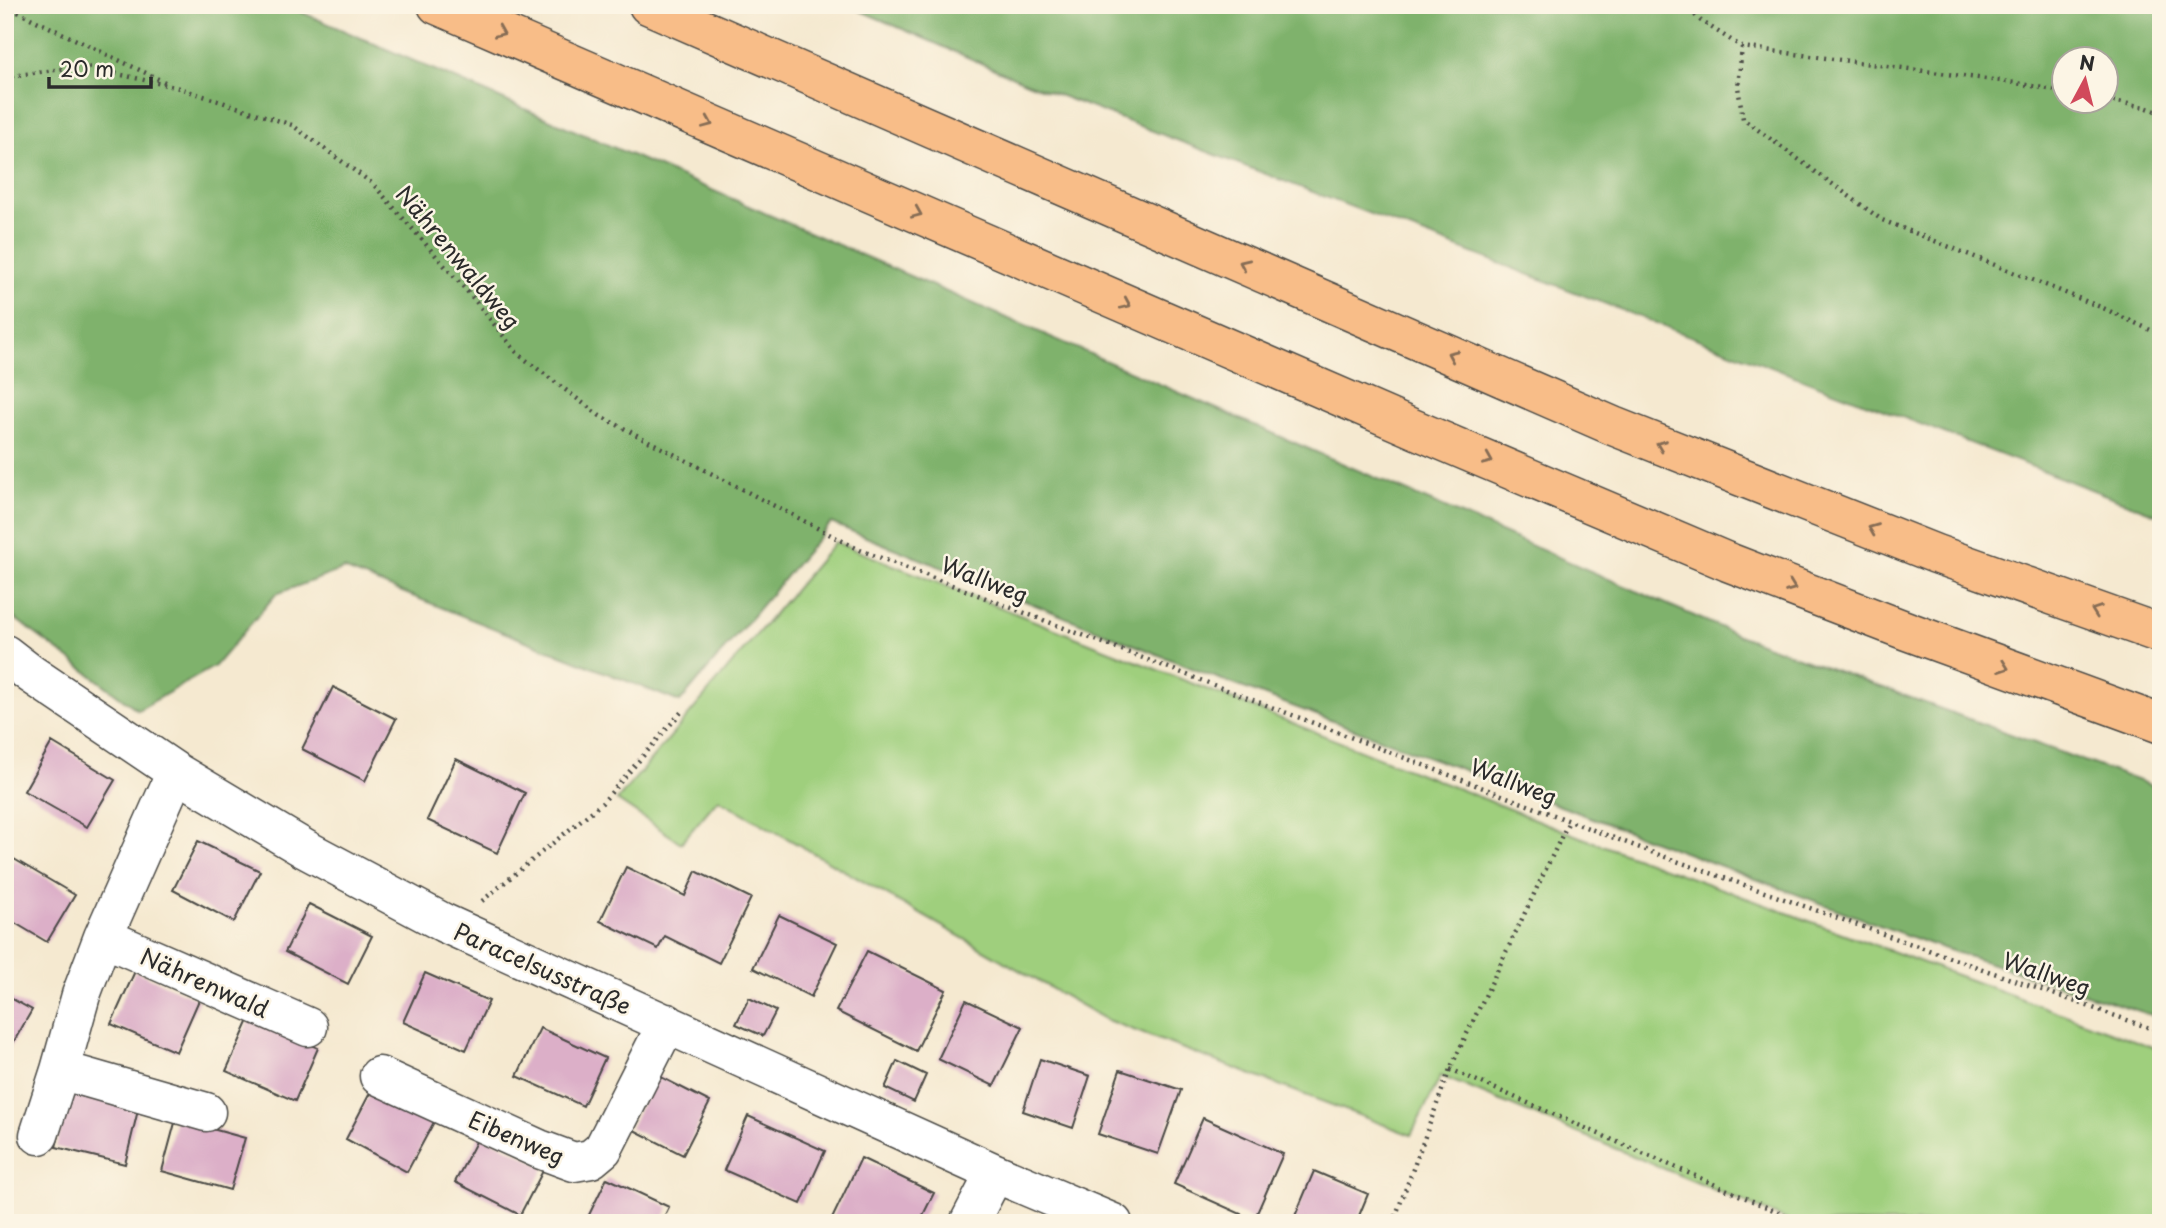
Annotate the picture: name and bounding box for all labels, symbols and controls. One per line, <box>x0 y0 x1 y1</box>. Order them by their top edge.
one-way arrow <box>493 24 505 38</box>
scale bar <box>49 46 150 90</box>
north arrow <box>2050 46 2120 116</box>
text: N <box>2078 47 2096 77</box>
text: 20 m <box>60 52 114 84</box>
one-way arrow <box>701 115 714 129</box>
street label: Nährenwaldweg <box>388 177 530 337</box>
one-way arrow <box>910 205 922 219</box>
one-way arrow <box>1238 258 1251 272</box>
one-way arrow <box>1119 295 1131 309</box>
one-way arrow <box>1447 350 1459 364</box>
one-way arrow <box>1656 440 1668 454</box>
one-way arrow <box>1482 452 1494 466</box>
one-way arrow <box>1867 523 1879 537</box>
street label: Wallweg <box>936 546 1034 612</box>
one-way arrow <box>1785 578 1797 592</box>
one-way arrow <box>2091 606 2103 620</box>
one-way arrow <box>1998 659 2010 673</box>
street label: Wallweg <box>1465 748 1563 814</box>
street label: Paracelsusstraße <box>449 913 637 1023</box>
street label: Nährenwald <box>135 938 275 1026</box>
street label: Wallweg <box>1998 942 2096 1004</box>
street label: Eibenweg <box>463 1101 571 1173</box>

